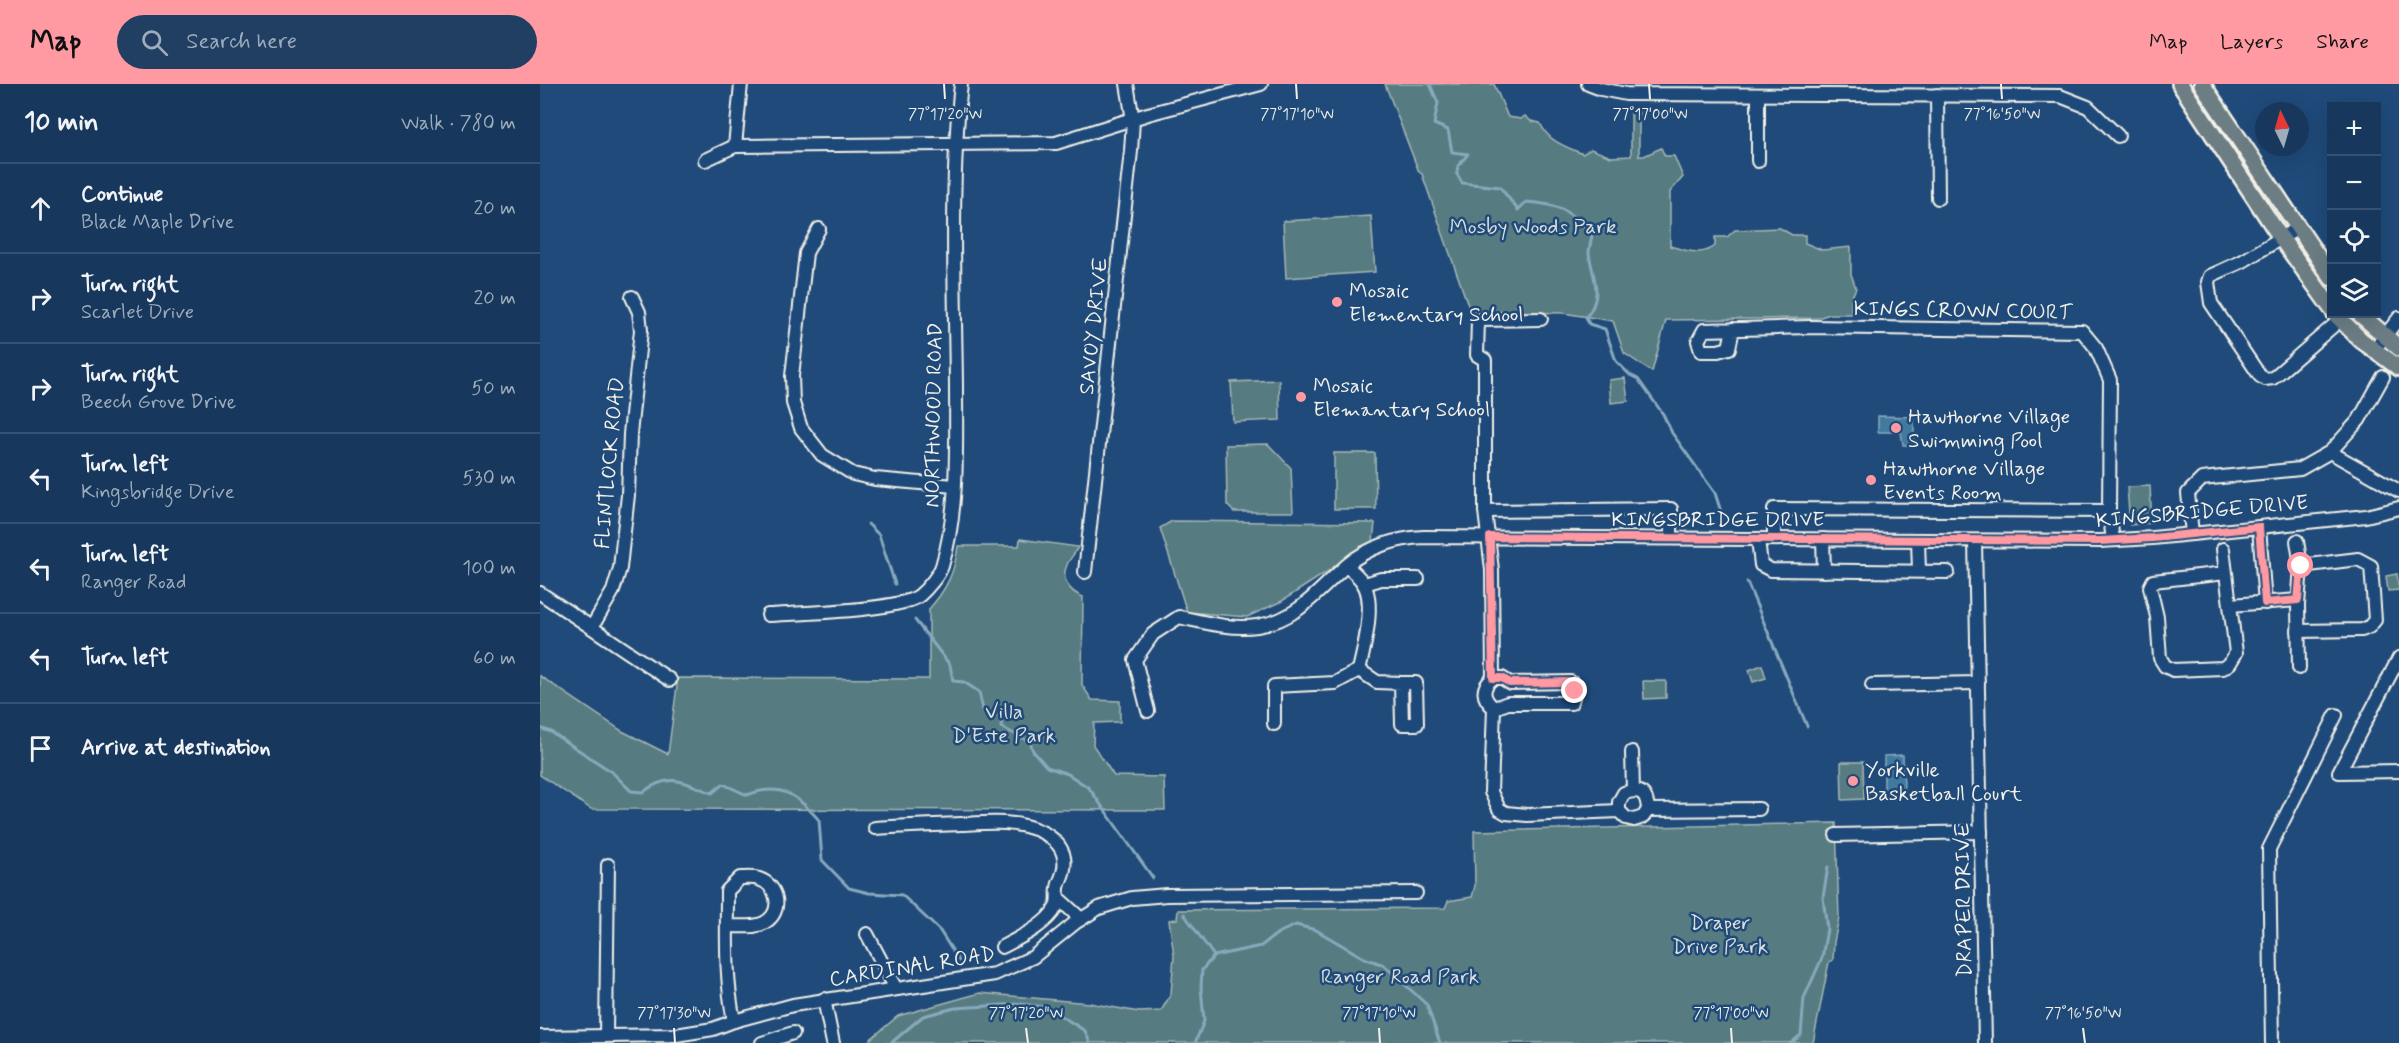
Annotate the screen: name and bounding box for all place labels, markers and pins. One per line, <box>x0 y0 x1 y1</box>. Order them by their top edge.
place label: Mosaic Elementary School <box>1349 277 1524 329</box>
marker: Mosaic Elementary School <box>1330 295 1344 309</box>
place label: Mosaic Elemantary School <box>1313 372 1490 424</box>
marker: Mosaic Elemantary School <box>1294 390 1308 404</box>
place label: Hawthorne Village Swimming Pool <box>1908 403 2070 456</box>
marker: Hawthorne Village Swimming Pool <box>1889 421 1903 435</box>
place label: Hawthorne Village Events Room <box>1883 455 2045 507</box>
marker: Hawthorne Village Events Room <box>1864 473 1878 487</box>
place label: Yorkville Basketball Court <box>1865 756 2023 808</box>
marker: Yorkville Basketball Court <box>1846 774 1860 788</box>

